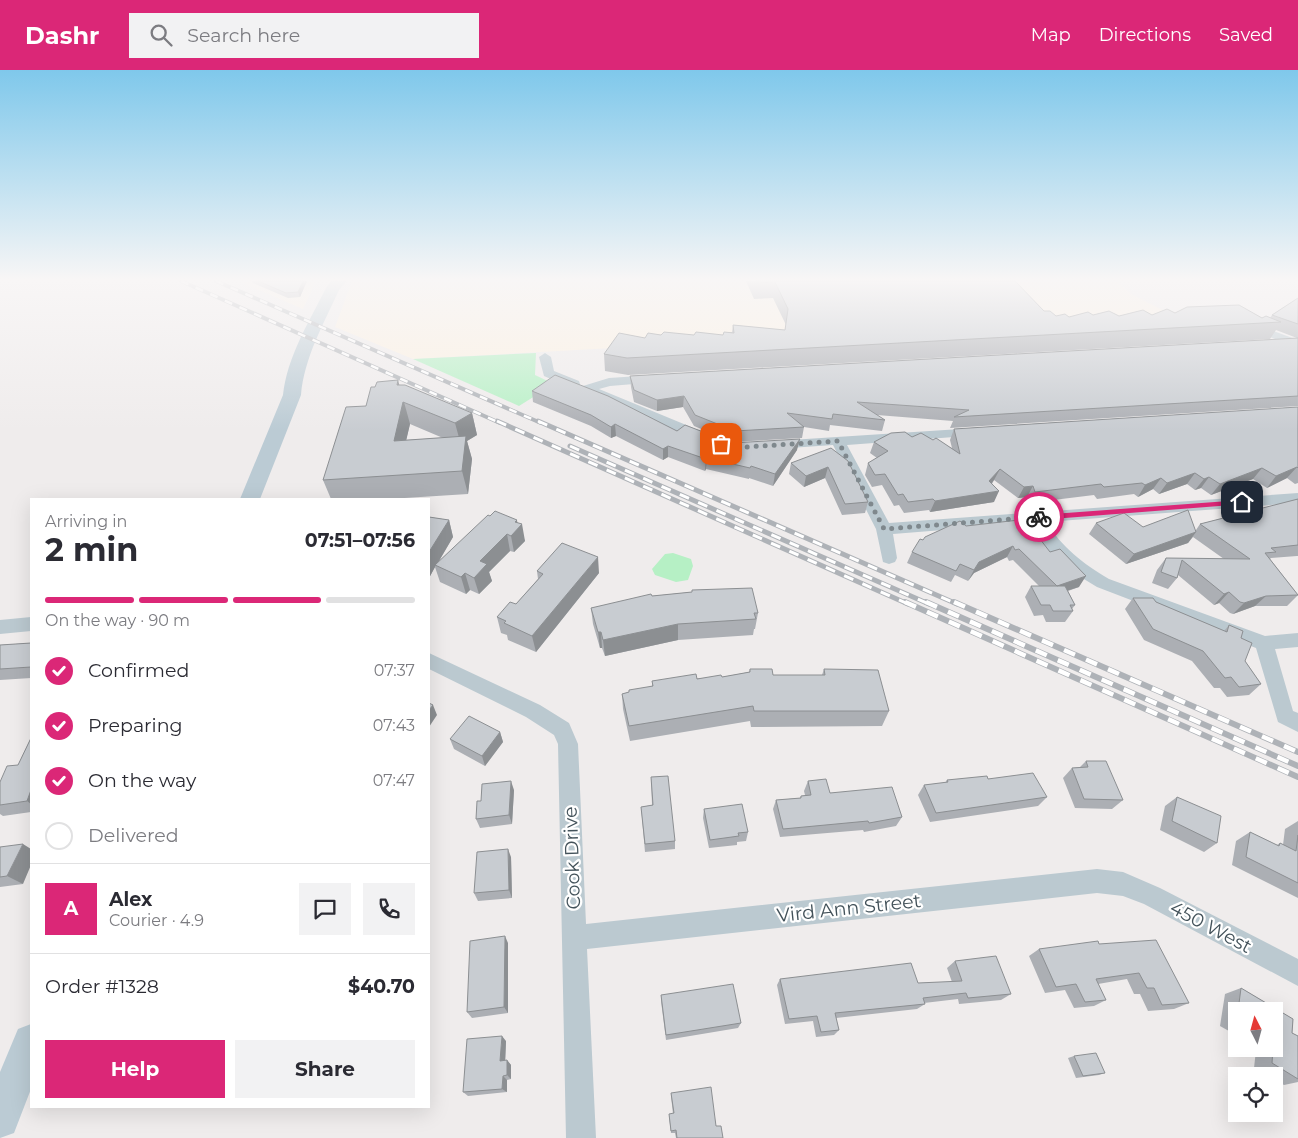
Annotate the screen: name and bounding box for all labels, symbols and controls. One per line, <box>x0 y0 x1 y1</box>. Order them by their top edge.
search box <box>129 13 479 58</box>
text: Dashr <box>25 21 99 50</box>
icon: search <box>147 21 175 49</box>
text: Search here <box>187 24 300 47</box>
text: Map <box>1031 24 1071 46</box>
text: Directions <box>1099 24 1191 46</box>
text: Saved <box>1219 24 1273 46</box>
pin <box>700 423 742 465</box>
icon: bag <box>707 430 735 458</box>
pin <box>1221 481 1263 523</box>
icon: home <box>1228 488 1256 516</box>
courier <box>1014 492 1064 542</box>
icon: bike <box>1025 503 1053 531</box>
text: Arriving in <box>45 512 127 531</box>
text: 07:51–07:56 <box>305 529 415 552</box>
text: 2 min <box>45 530 138 569</box>
text: On the way · 90 m <box>45 611 190 630</box>
icon: check <box>45 657 73 685</box>
text: Confirmed <box>88 659 189 682</box>
text: 07:37 <box>374 661 415 680</box>
icon: check <box>45 712 73 740</box>
text: Preparing <box>88 714 183 737</box>
text: 07:43 <box>373 716 415 735</box>
icon: check <box>45 767 73 795</box>
text: On the way <box>88 769 196 792</box>
text: 07:47 <box>373 771 415 790</box>
street label: Cook Drive <box>559 806 585 910</box>
text: Delivered <box>88 824 179 847</box>
button: chat <box>299 883 351 935</box>
button: phone <box>363 883 415 935</box>
text: Alex <box>109 888 152 911</box>
street label: Vird Ann Street <box>776 889 923 927</box>
street label: 450 West <box>1166 896 1256 958</box>
text: A <box>64 897 78 920</box>
text: Courier · 4.9 <box>109 911 204 930</box>
text: Order #1328 <box>45 975 159 998</box>
text: $40.70 <box>348 975 415 998</box>
north arrow <box>1228 1002 1282 1058</box>
map controls <box>1228 1002 1283 1122</box>
button: Help <box>45 1040 225 1098</box>
button: Share <box>235 1040 415 1098</box>
button: locate <box>1228 1067 1283 1122</box>

